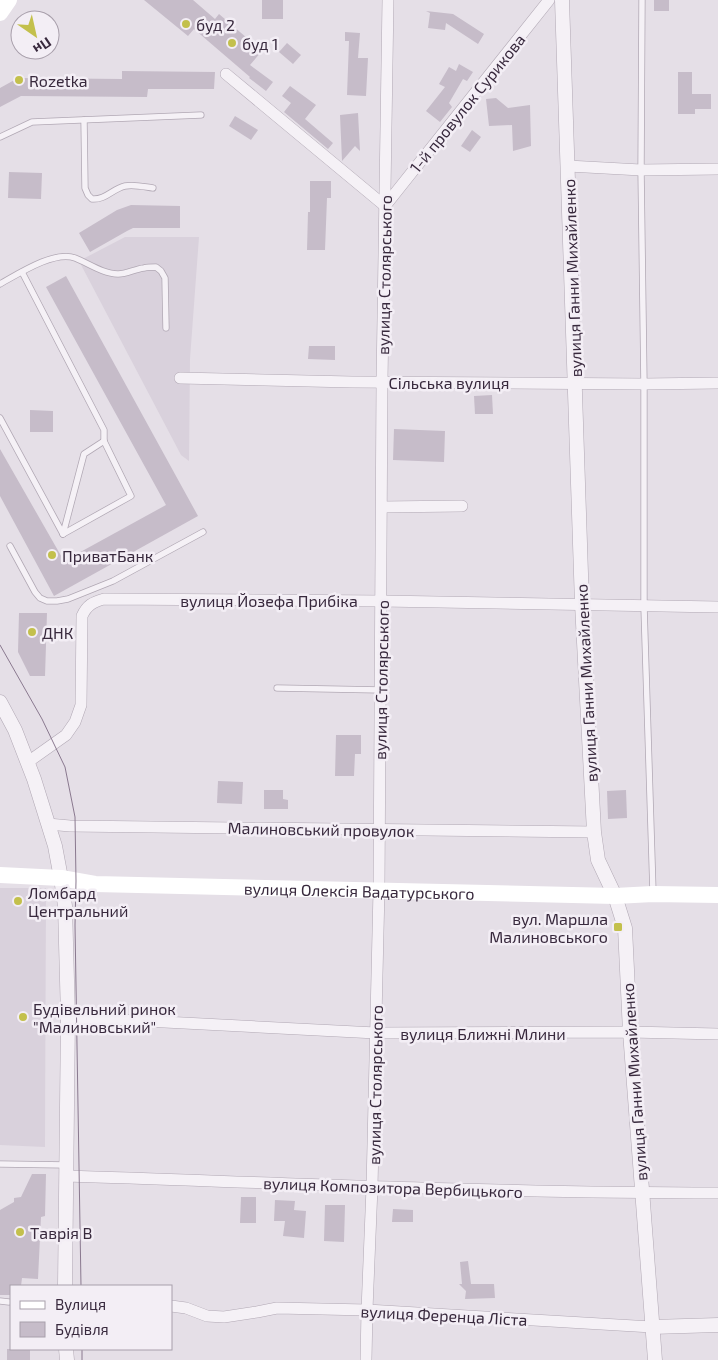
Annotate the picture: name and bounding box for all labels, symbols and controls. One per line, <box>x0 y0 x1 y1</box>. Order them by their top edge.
north arrow <box>10 10 60 60</box>
place label: буд 2 <box>196 15 235 35</box>
marker: буд 2 <box>180 18 192 30</box>
street label: 1-й провулок Сурикова <box>405 30 530 177</box>
text: Пн <box>30 34 55 58</box>
place label: буд 1 <box>242 34 278 54</box>
marker: буд 1 <box>226 37 238 49</box>
place label: Rozetka <box>29 71 88 90</box>
marker: Rozetka <box>13 74 25 86</box>
street label: вулиця Ганни Михайленко <box>559 178 586 378</box>
street label: вулиця Столярського <box>373 195 396 355</box>
street label: Сільська вулиця <box>389 373 509 393</box>
place label: ПриватБанк <box>62 546 154 565</box>
marker: ПриватБанк <box>46 549 58 561</box>
street label: вулиця Ганни Михайленко <box>571 583 602 783</box>
street label: вулиця Йозефа Прибіка <box>180 591 358 611</box>
street label: вулиця Столярського <box>370 600 393 760</box>
place label: ДНК <box>42 623 74 642</box>
marker: ДНК <box>26 626 38 638</box>
street label: Малиновський провулок <box>227 818 415 841</box>
street label: вулиця Олексія Вадатурського <box>244 878 475 902</box>
place label: Ломбард Центральний <box>28 883 128 920</box>
marker: Ломбард Центральний <box>12 895 24 907</box>
place label: вул. Маршла Малиновського <box>489 909 608 946</box>
marker: вул. Маршла Малиновського <box>612 921 624 933</box>
street label: вулиця Ганни Михайленко <box>618 982 651 1182</box>
place label: Будівельний ринок "Малиновський" <box>33 999 176 1036</box>
street label: вулиця Столярського <box>364 1005 387 1165</box>
marker: Будівельний ринок "Малиновський" <box>17 1011 29 1023</box>
street label: вулиця Ближні Млини <box>400 1024 566 1044</box>
street label: вулиця Композитора Вербицького <box>263 1173 523 1202</box>
place label: Таврія В <box>30 1223 93 1242</box>
marker: Таврія В <box>14 1226 26 1238</box>
legend <box>10 1285 172 1350</box>
text: Вулиця <box>55 1295 106 1314</box>
street label: вулиця Ференца Ліста <box>360 1301 528 1330</box>
text: Будівля <box>55 1320 109 1339</box>

